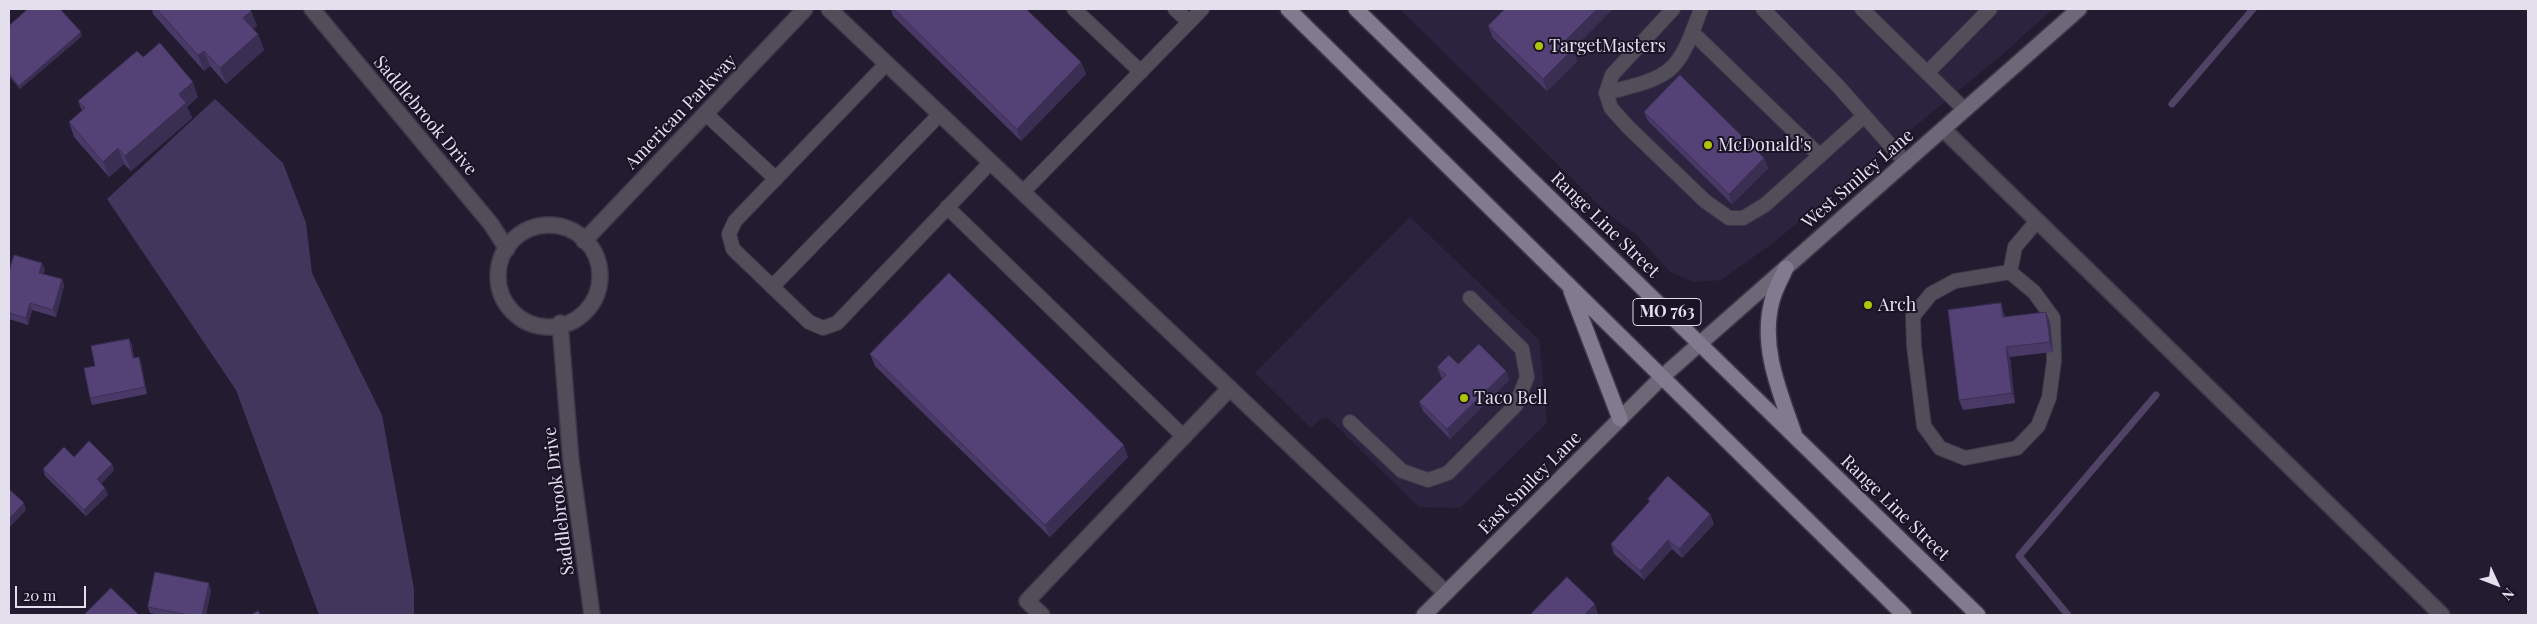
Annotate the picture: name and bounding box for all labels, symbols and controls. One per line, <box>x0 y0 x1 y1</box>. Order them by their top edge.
place label: TargetMasters <box>1549 35 1666 57</box>
marker: TargetMasters <box>1533 40 1545 52</box>
street label: American Parkway <box>621 50 741 174</box>
street label: Saddlebrook Drive <box>369 52 481 180</box>
street label: West Smiley Lane <box>1798 125 1918 233</box>
place label: McDonald's <box>1718 134 1812 156</box>
marker: McDonald's <box>1702 139 1714 151</box>
street label: Range Line Street <box>1546 168 1664 282</box>
place label: Arch <box>1878 294 1916 316</box>
road number: MO 763 <box>1633 298 1701 326</box>
marker: Arch <box>1862 299 1874 311</box>
place label: Taco Bell <box>1474 387 1548 409</box>
marker: Taco Bell <box>1458 392 1470 404</box>
street label: Saddlebrook Drive <box>539 426 579 576</box>
street label: East Smiley Lane <box>1474 427 1586 539</box>
street label: Range Line Street <box>1836 451 1954 565</box>
north arrow <box>2472 559 2522 609</box>
scale bar <box>18 576 89 608</box>
text: N <box>2498 584 2519 605</box>
text: 20 m <box>23 585 56 605</box>

